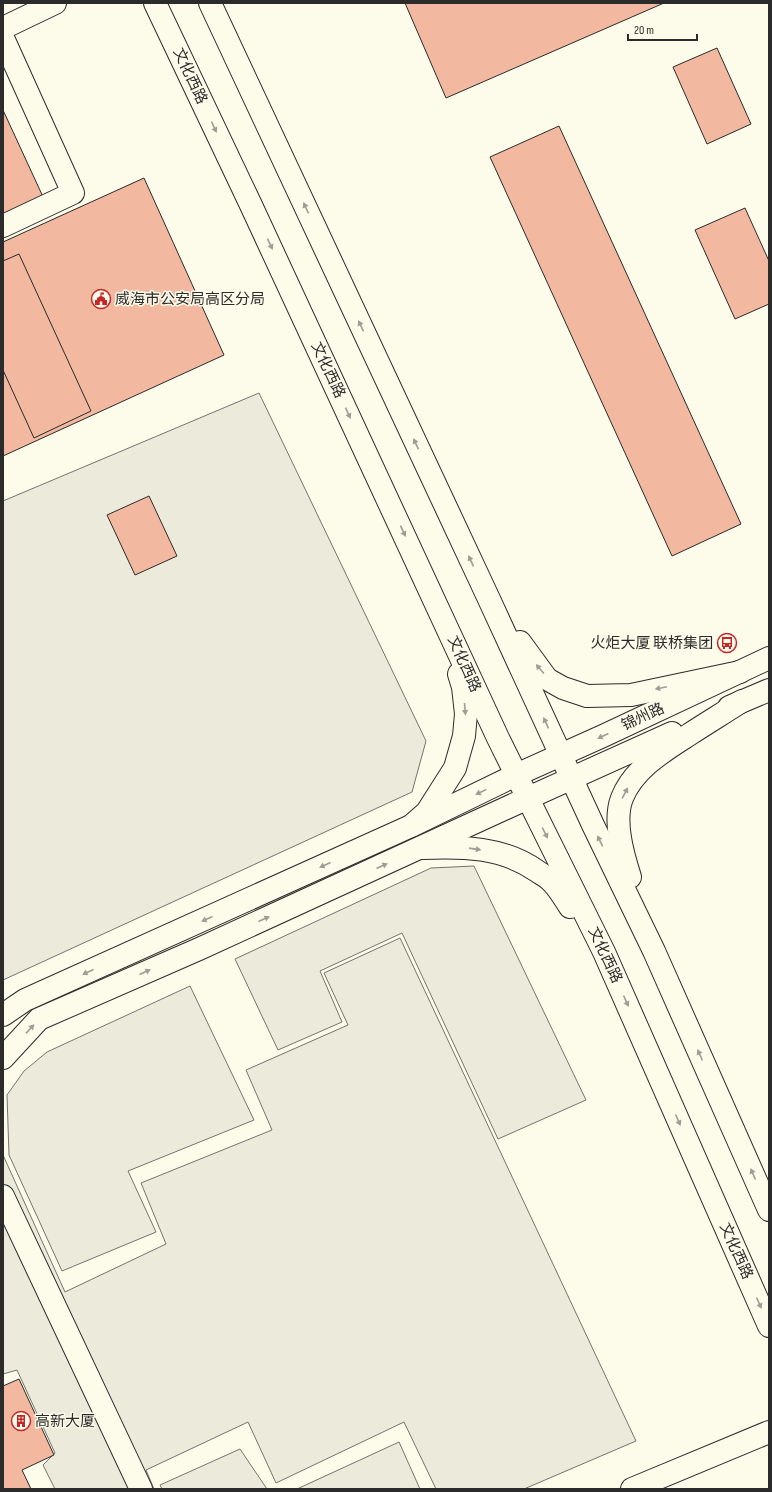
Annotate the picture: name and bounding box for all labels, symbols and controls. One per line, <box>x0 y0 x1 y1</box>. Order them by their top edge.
scale bar <box>628 16 697 42</box>
text: 20 m <box>634 23 654 38</box>
street label: 文化西路 <box>169 45 211 107</box>
one-way arrow <box>211 121 217 132</box>
one-way arrow <box>303 202 309 214</box>
one-way arrow <box>267 239 273 250</box>
public building icon: 威海市公安局高区分局 <box>90 288 112 310</box>
place label: 威海市公安局高区分局 <box>115 290 265 309</box>
one-way arrow <box>358 320 364 331</box>
street label: 文化西路 <box>307 339 349 401</box>
one-way arrow <box>345 407 351 419</box>
one-way arrow <box>413 438 419 449</box>
one-way arrow <box>400 525 406 537</box>
one-way arrow <box>468 556 474 567</box>
bus stop icon: 火炬大厦 联桥集团 <box>716 632 738 654</box>
street label: 文化西路 <box>443 633 485 695</box>
place label: 火炬大厦 联桥集团 <box>591 634 713 653</box>
one-way arrow <box>535 664 544 675</box>
one-way arrow <box>654 686 667 692</box>
street label: 锦州路 <box>619 699 667 735</box>
one-way arrow <box>462 703 469 715</box>
one-way arrow <box>543 717 549 728</box>
one-way arrow <box>598 733 609 739</box>
one-way arrow <box>622 787 628 799</box>
one-way arrow <box>475 789 487 795</box>
one-way arrow <box>542 828 548 839</box>
one-way arrow <box>597 835 603 846</box>
one-way arrow <box>469 846 481 852</box>
one-way arrow <box>319 862 331 868</box>
one-way arrow <box>377 863 388 869</box>
one-way arrow <box>201 916 212 922</box>
one-way arrow <box>258 916 270 923</box>
street label: 文化西路 <box>584 924 626 986</box>
one-way arrow <box>83 969 94 975</box>
one-way arrow <box>140 969 152 975</box>
one-way arrow <box>622 995 629 1007</box>
one-way arrow <box>25 1024 34 1034</box>
one-way arrow <box>697 1050 703 1061</box>
one-way arrow <box>675 1114 681 1125</box>
one-way arrow <box>750 1168 756 1180</box>
street label: 文化西路 <box>715 1220 757 1282</box>
one-way arrow <box>756 1297 762 1308</box>
building icon: 高新大厦 <box>10 1410 32 1432</box>
place label: 高新大厦 <box>35 1412 95 1431</box>

